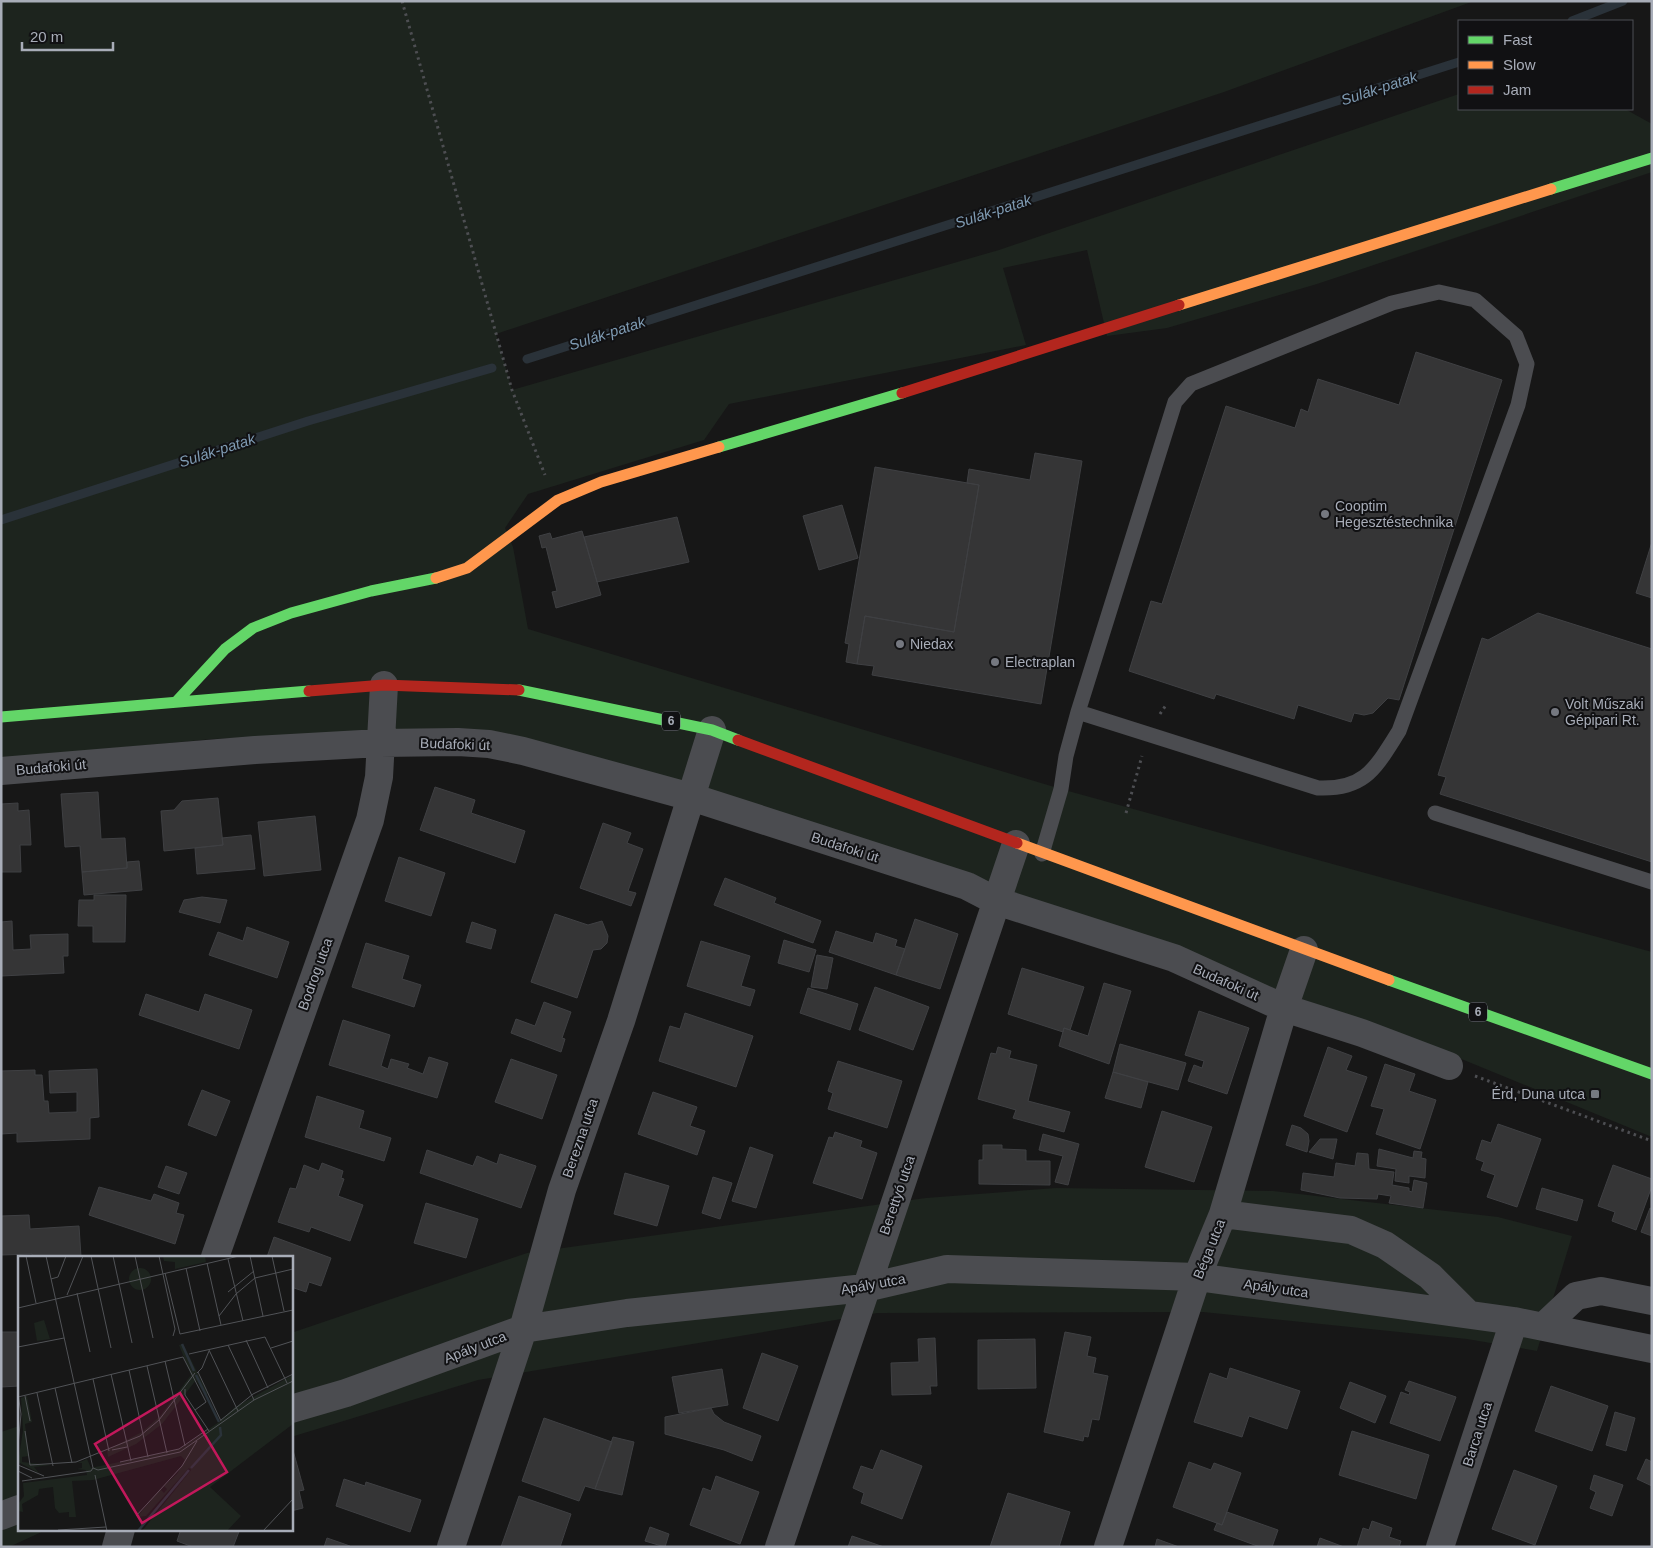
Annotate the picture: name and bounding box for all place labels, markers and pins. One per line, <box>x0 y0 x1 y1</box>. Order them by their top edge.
place label: Cooptim Hegesztéstechnika <box>1335 498 1454 530</box>
marker: Cooptim Hegesztéstechnika <box>1319 508 1331 520</box>
place label: Niedax <box>910 636 954 652</box>
marker: Niedax <box>894 638 906 650</box>
place label: Electraplan <box>1005 654 1075 670</box>
marker: Electraplan <box>989 656 1001 668</box>
place label: Volt Műszaki Gépipari Rt. <box>1565 696 1644 728</box>
marker: Volt Műszaki Gépipari Rt. <box>1549 706 1561 718</box>
place label: Érd, Duna utca <box>1492 1086 1585 1102</box>
marker: Érd, Duna utca <box>1589 1088 1601 1100</box>

